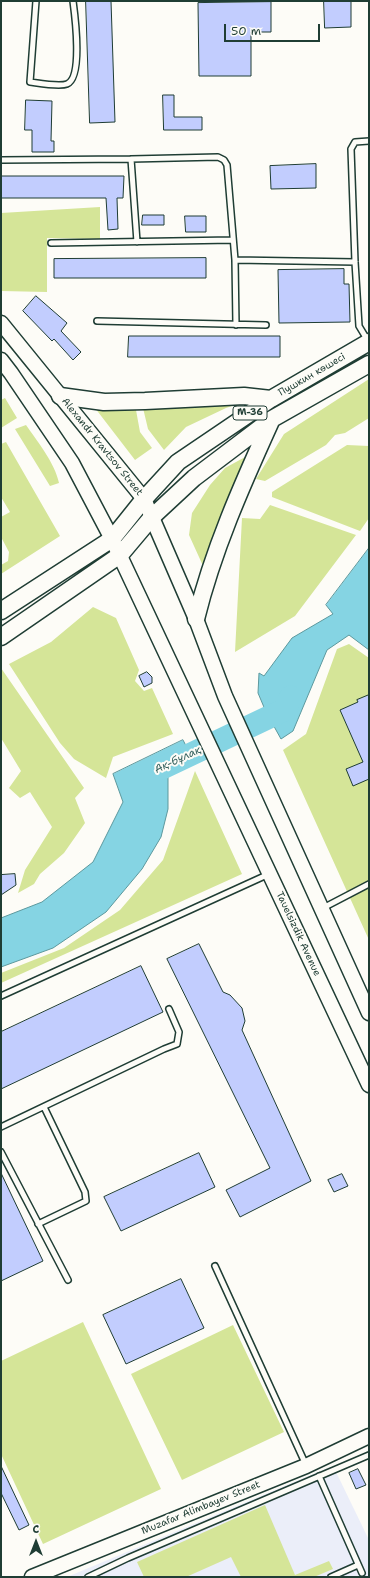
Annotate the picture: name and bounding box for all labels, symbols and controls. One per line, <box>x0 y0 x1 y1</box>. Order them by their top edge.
scale bar <box>226 16 322 42</box>
text: 50 m <box>231 23 261 39</box>
street label: Пушкин көшесі <box>276 351 348 399</box>
street label: Alexandr Kravtsov Street <box>59 396 145 498</box>
road number: M-36 <box>233 406 267 420</box>
water label: Ақ-бұлақ <box>153 743 203 777</box>
street label: Tauelsizdik Avenue <box>273 890 323 978</box>
street label: Muzafar Alimbayev Street <box>140 1479 262 1537</box>
north arrow <box>16 1522 56 1562</box>
text: С <box>33 1522 39 1537</box>

